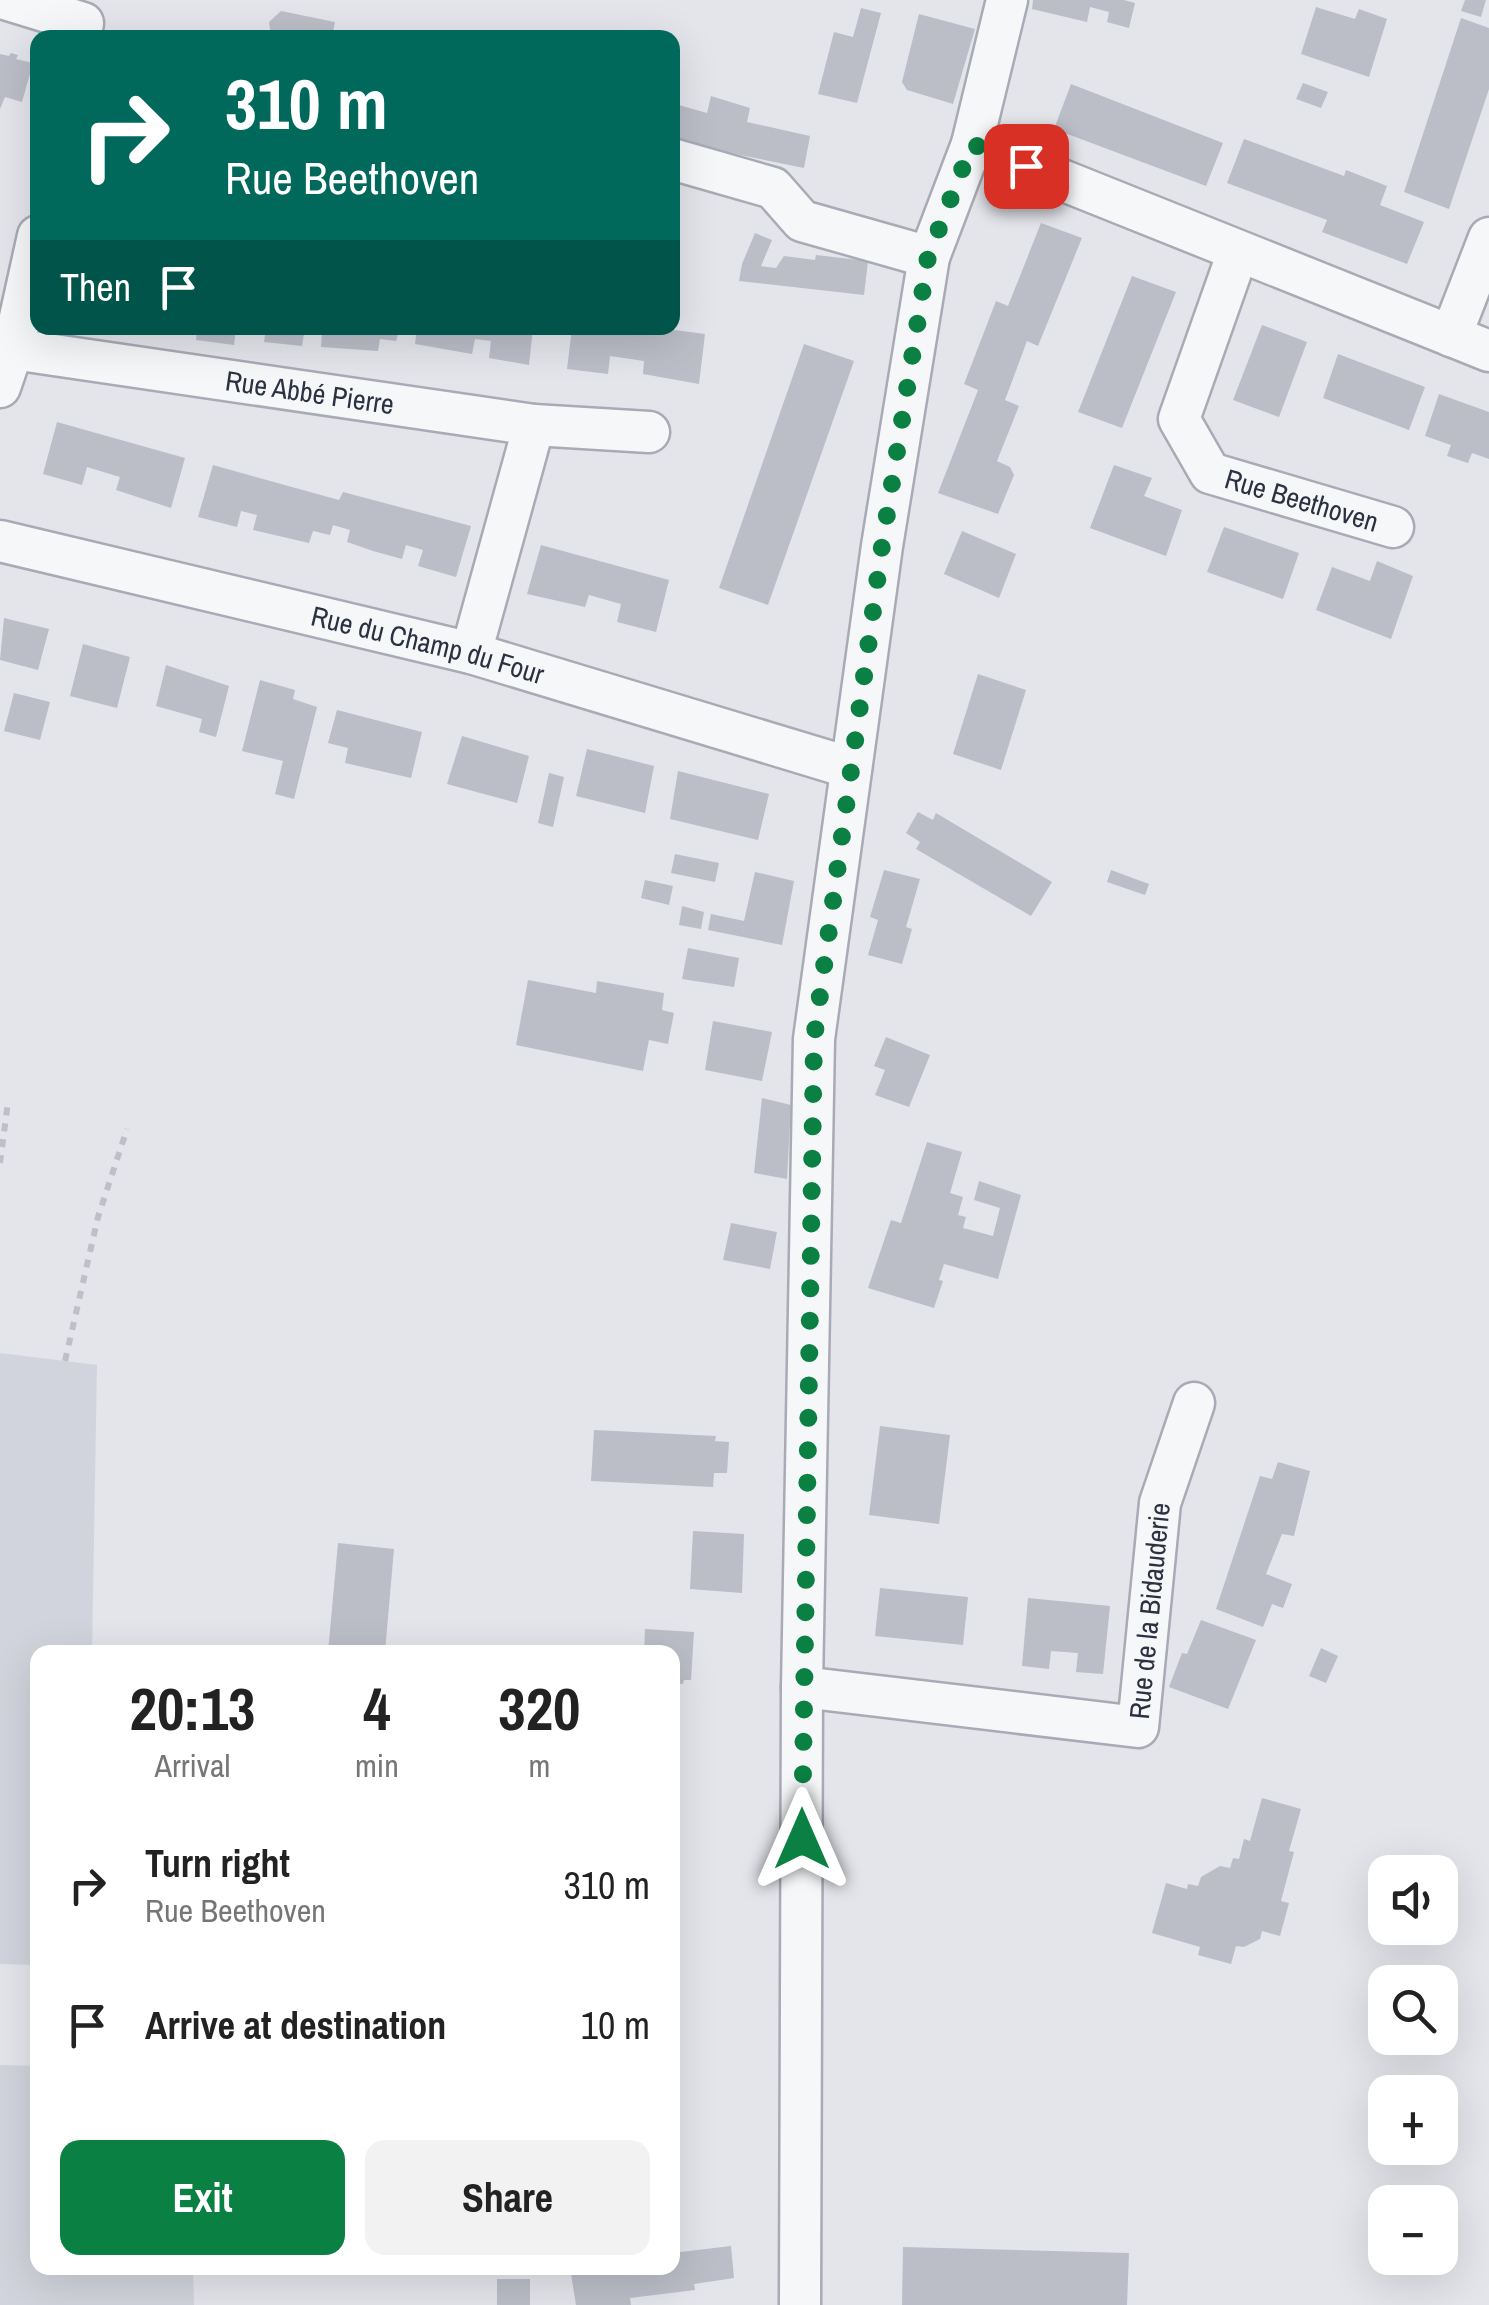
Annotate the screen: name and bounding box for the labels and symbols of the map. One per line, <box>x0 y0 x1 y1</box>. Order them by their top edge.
pin <box>984 124 1069 209</box>
street label: Rue Abbé Pierre <box>223 361 397 423</box>
street label: Rue Beethoven <box>1220 459 1383 541</box>
street label: Rue du Champ du Four <box>307 597 549 693</box>
street label: Rue de la Bidauderie <box>1120 1501 1179 1721</box>
position arrow <box>750 1787 854 1891</box>

